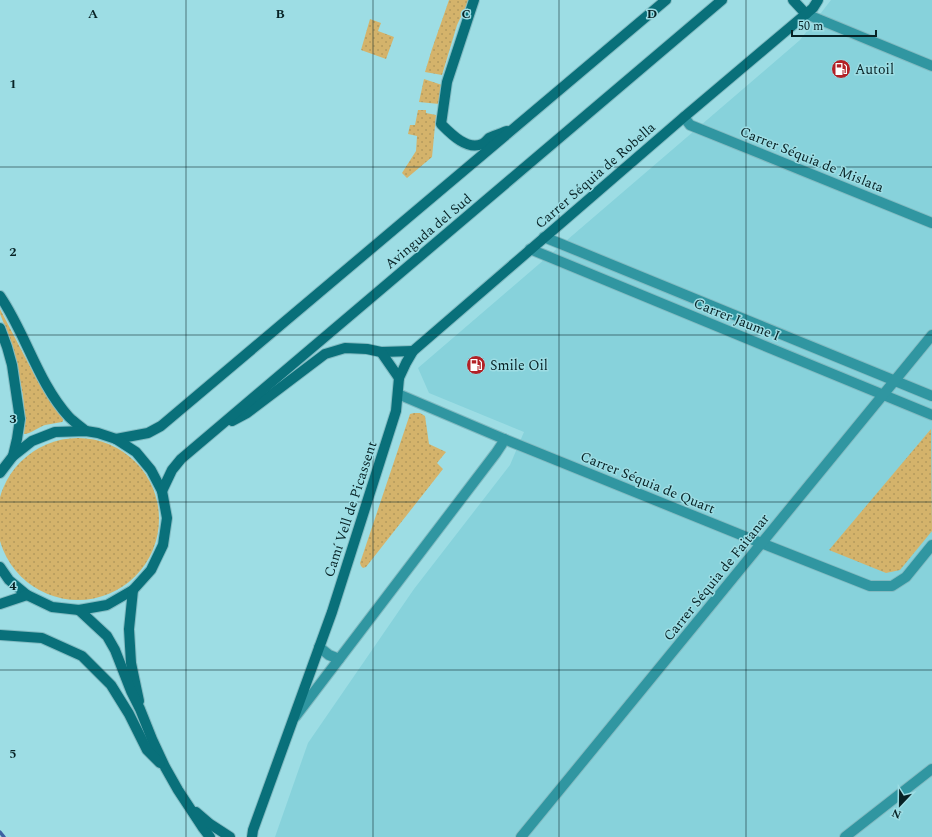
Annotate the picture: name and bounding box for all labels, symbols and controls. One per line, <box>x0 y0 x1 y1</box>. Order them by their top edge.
text: A <box>88 4 98 24</box>
text: B <box>275 4 285 24</box>
text: C <box>461 4 471 24</box>
text: D <box>647 4 657 24</box>
scale bar <box>792 12 876 38</box>
text: 50 m <box>798 17 823 36</box>
fuel station icon: Autoil <box>830 58 852 80</box>
place label: Autoil <box>855 59 894 80</box>
text: 1 <box>9 74 17 94</box>
street label: Carrer Séquia de Robella <box>531 117 660 234</box>
street label: Carrer Séquia de Mislata <box>737 121 887 198</box>
street label: Avinguda del Sud <box>380 188 477 274</box>
text: 2 <box>9 242 17 262</box>
street label: Carrer Jaume I <box>690 293 783 346</box>
fuel station icon: Smile Oil <box>465 354 487 376</box>
place label: Smile Oil <box>490 355 548 376</box>
text: 3 <box>9 409 17 429</box>
street label: Camí Vell de Picassent <box>319 438 382 580</box>
street label: Carrer Séquia de Quart <box>577 446 718 519</box>
street label: Carrer Séquia de Faitanar <box>658 509 775 646</box>
text: 4 <box>9 576 17 596</box>
text: 5 <box>9 744 17 764</box>
north arrow <box>880 785 920 825</box>
text: N <box>889 804 904 823</box>

